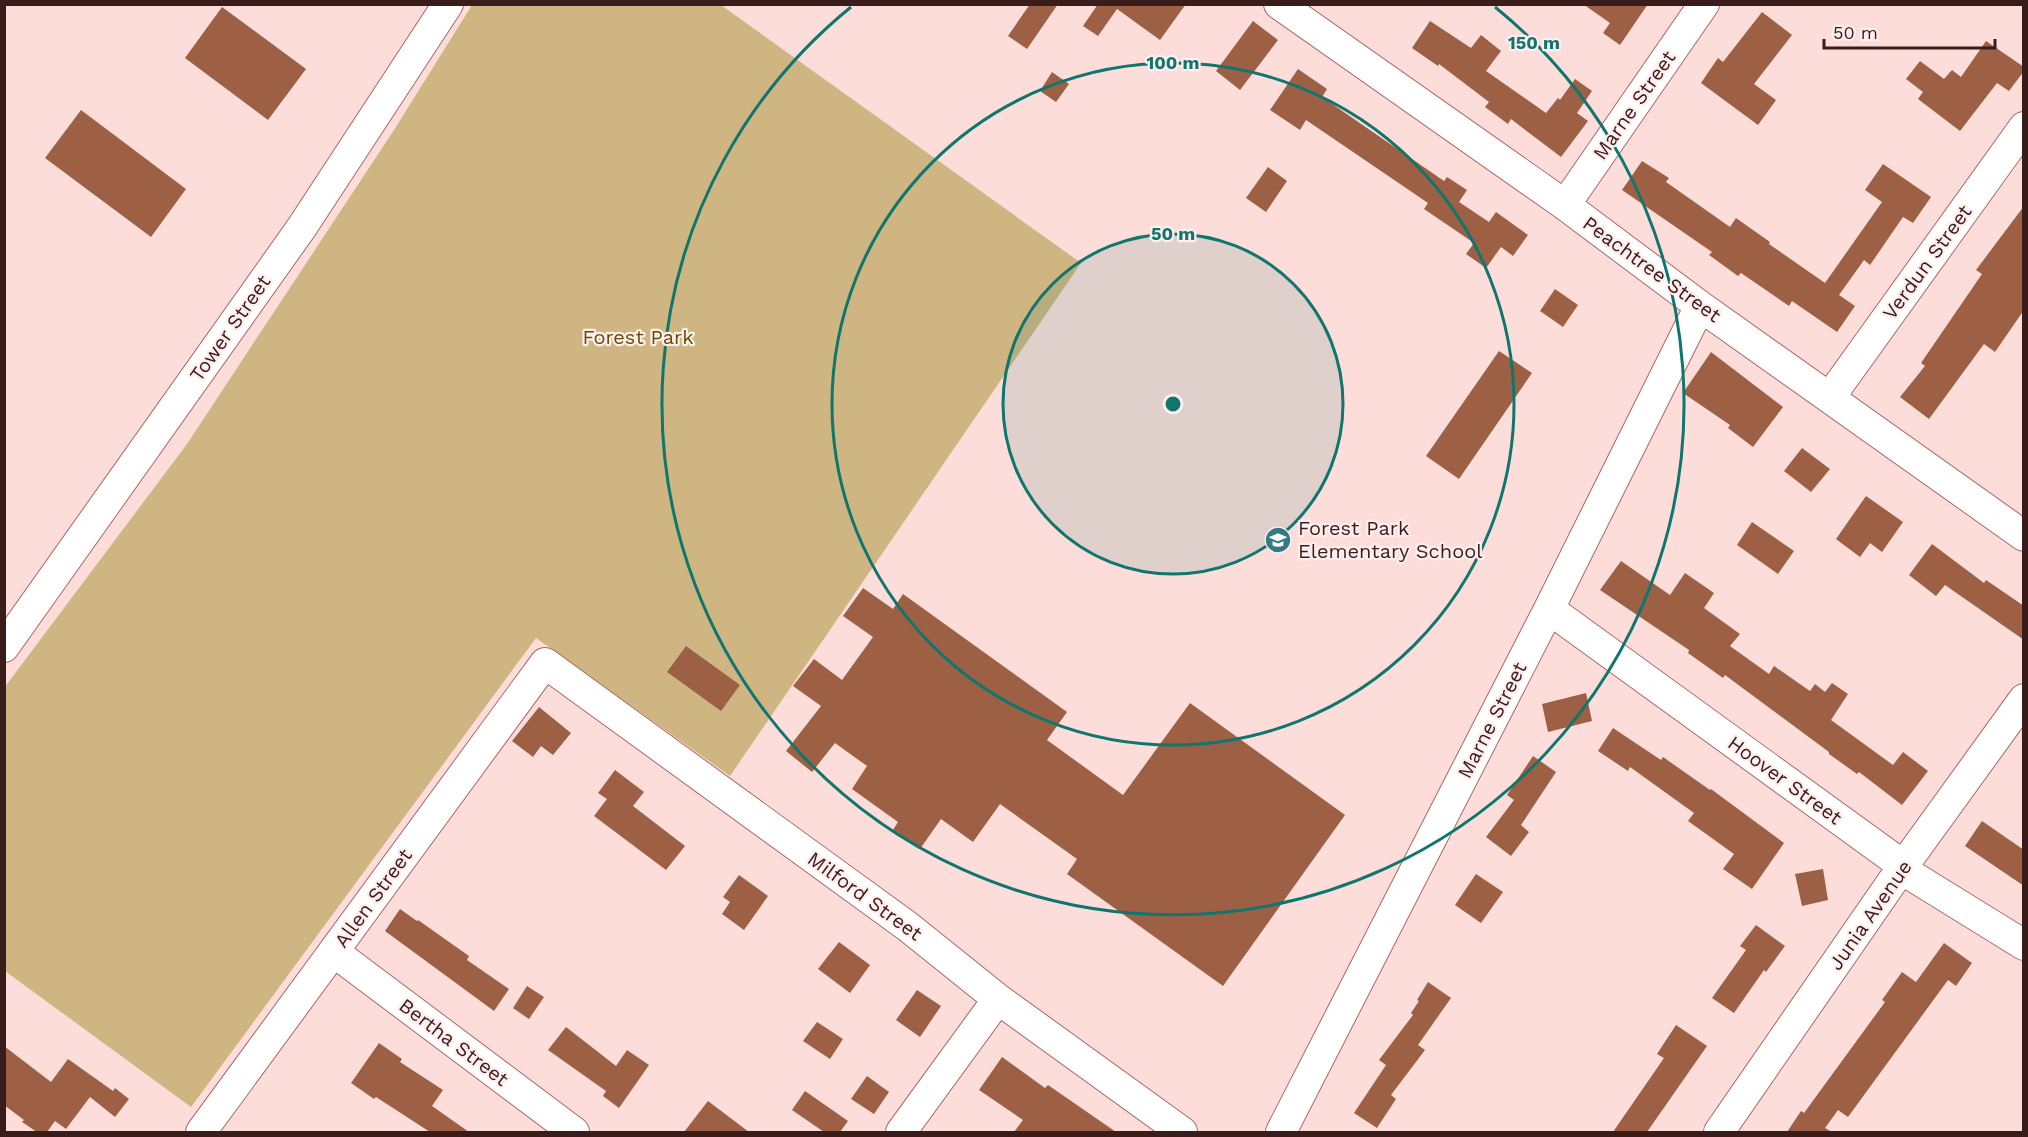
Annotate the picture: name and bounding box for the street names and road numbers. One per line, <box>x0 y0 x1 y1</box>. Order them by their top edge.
street label: Marne Street <box>1588 45 1681 164</box>
street label: Verdun Street <box>1877 200 1977 324</box>
street label: Peachtree Street <box>1578 211 1726 327</box>
street label: Tower Street <box>185 270 276 386</box>
street label: Marne Street <box>1452 657 1532 782</box>
street label: Hoover Street <box>1723 731 1847 830</box>
street label: Allen Street <box>329 843 417 952</box>
street label: Milford Street <box>803 846 927 946</box>
street label: Junia Avenue <box>1823 855 1917 975</box>
street label: Bertha Street <box>395 993 514 1091</box>

